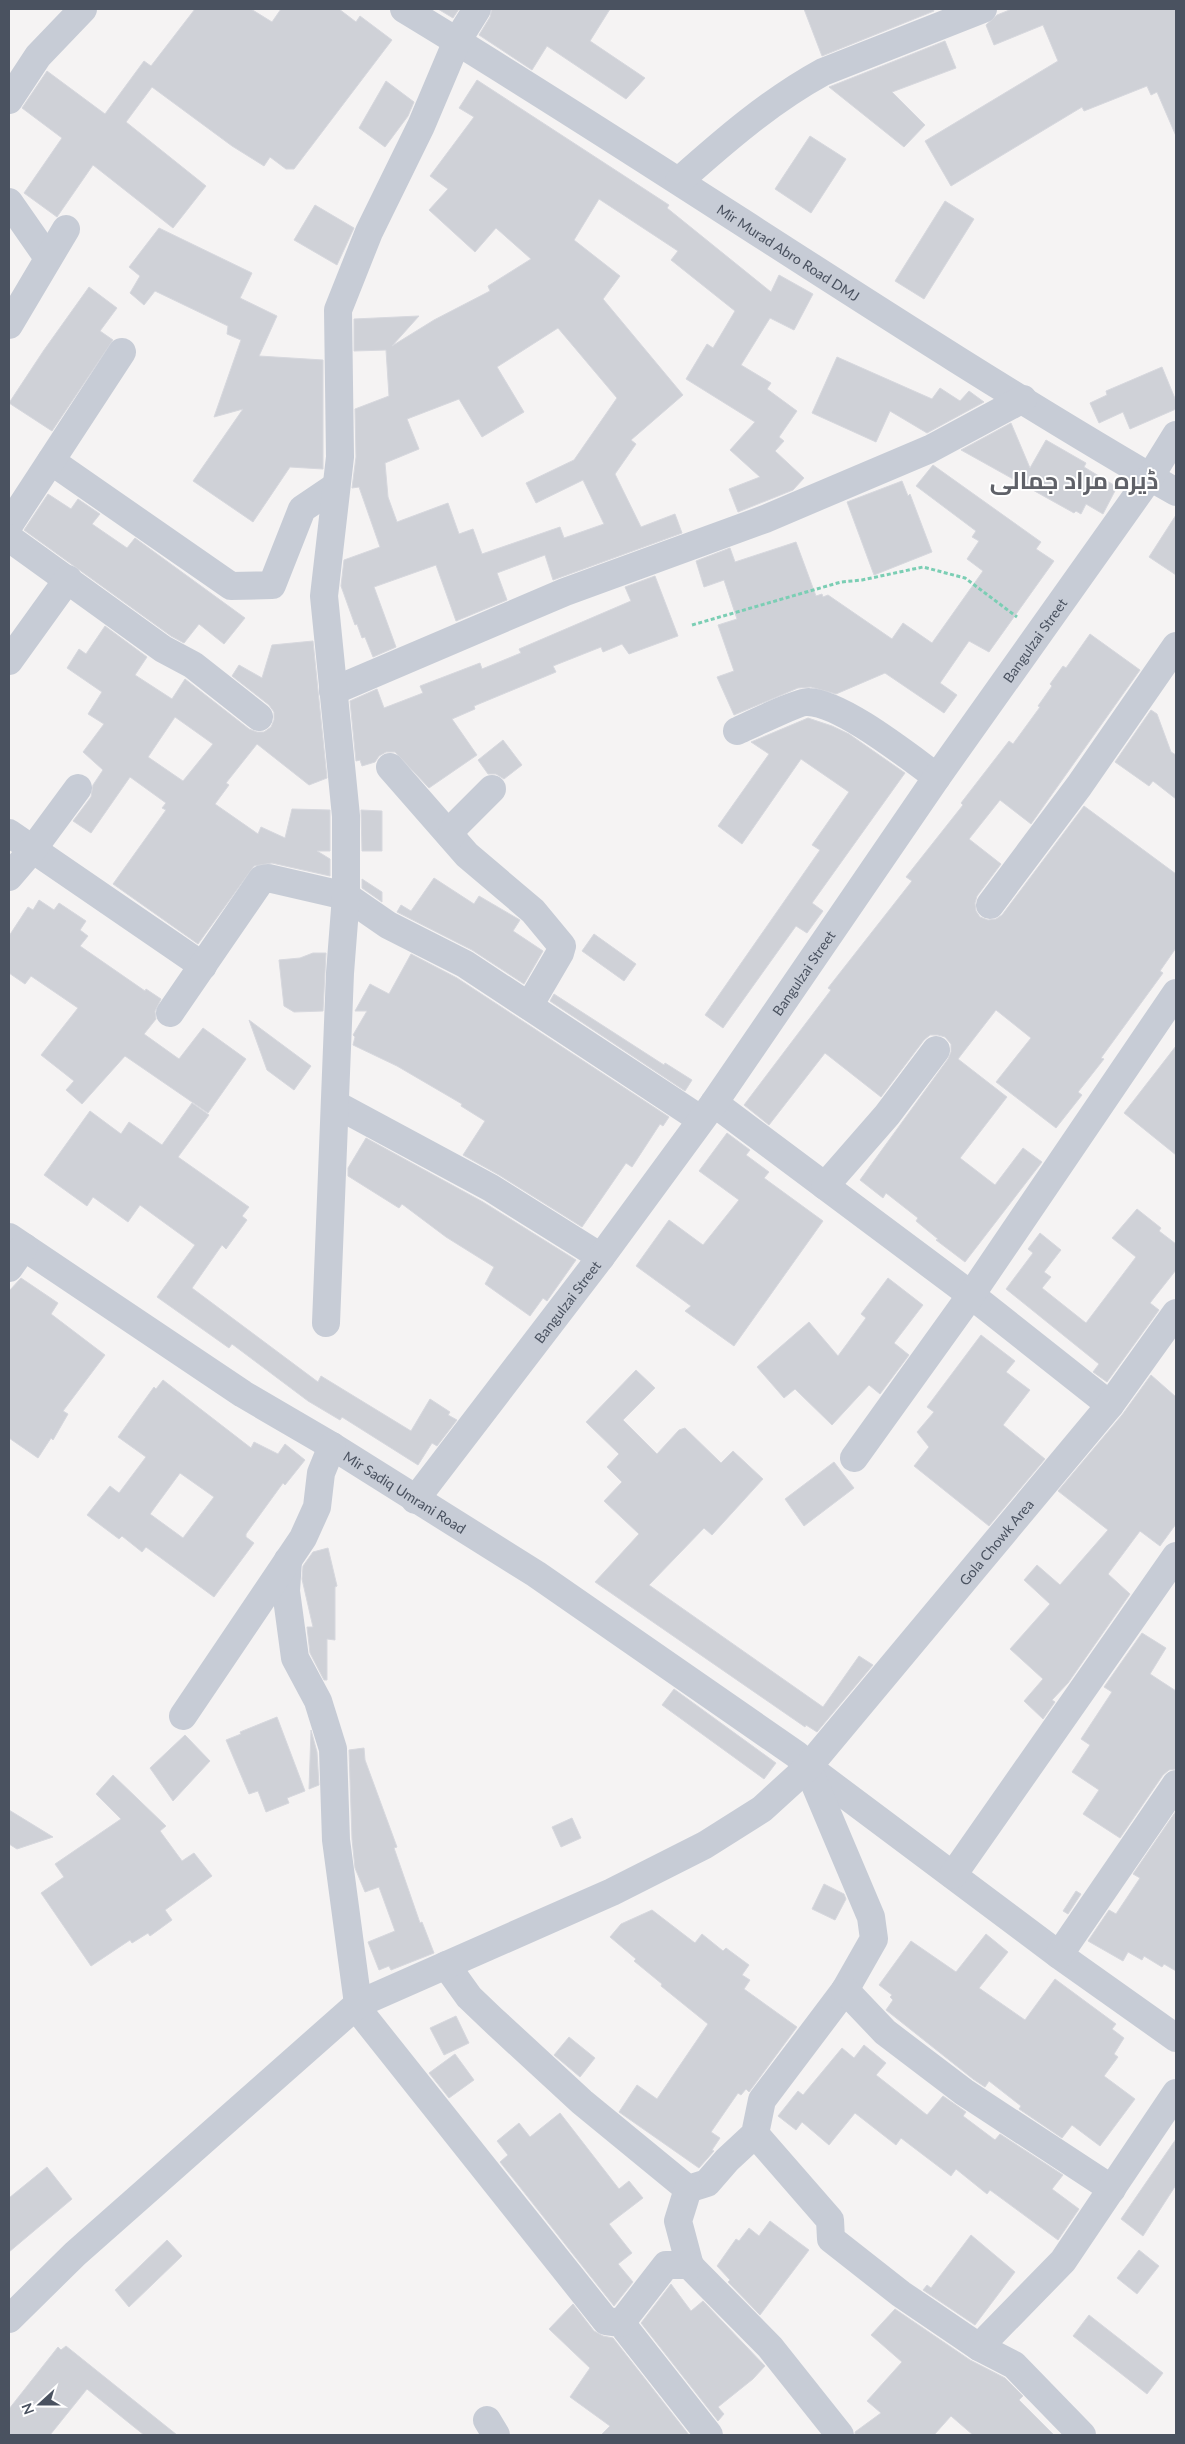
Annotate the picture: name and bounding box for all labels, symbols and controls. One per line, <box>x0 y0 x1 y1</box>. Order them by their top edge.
street label: Mir Murad Abro Road DMJ <box>714 200 863 304</box>
district label: ڈیرہ مراد جمالی <box>990 465 1158 495</box>
street label: Bangulzai Street <box>999 595 1070 685</box>
street label: Bangulzai Street <box>768 927 838 1018</box>
street label: Bangulzai Street <box>530 1257 604 1346</box>
street label: Mir Sadiq Umrani Road <box>341 1447 469 1537</box>
street label: Gola Chowk Area <box>955 1495 1037 1588</box>
north arrow <box>15 2379 65 2429</box>
text: N <box>18 2401 37 2417</box>

